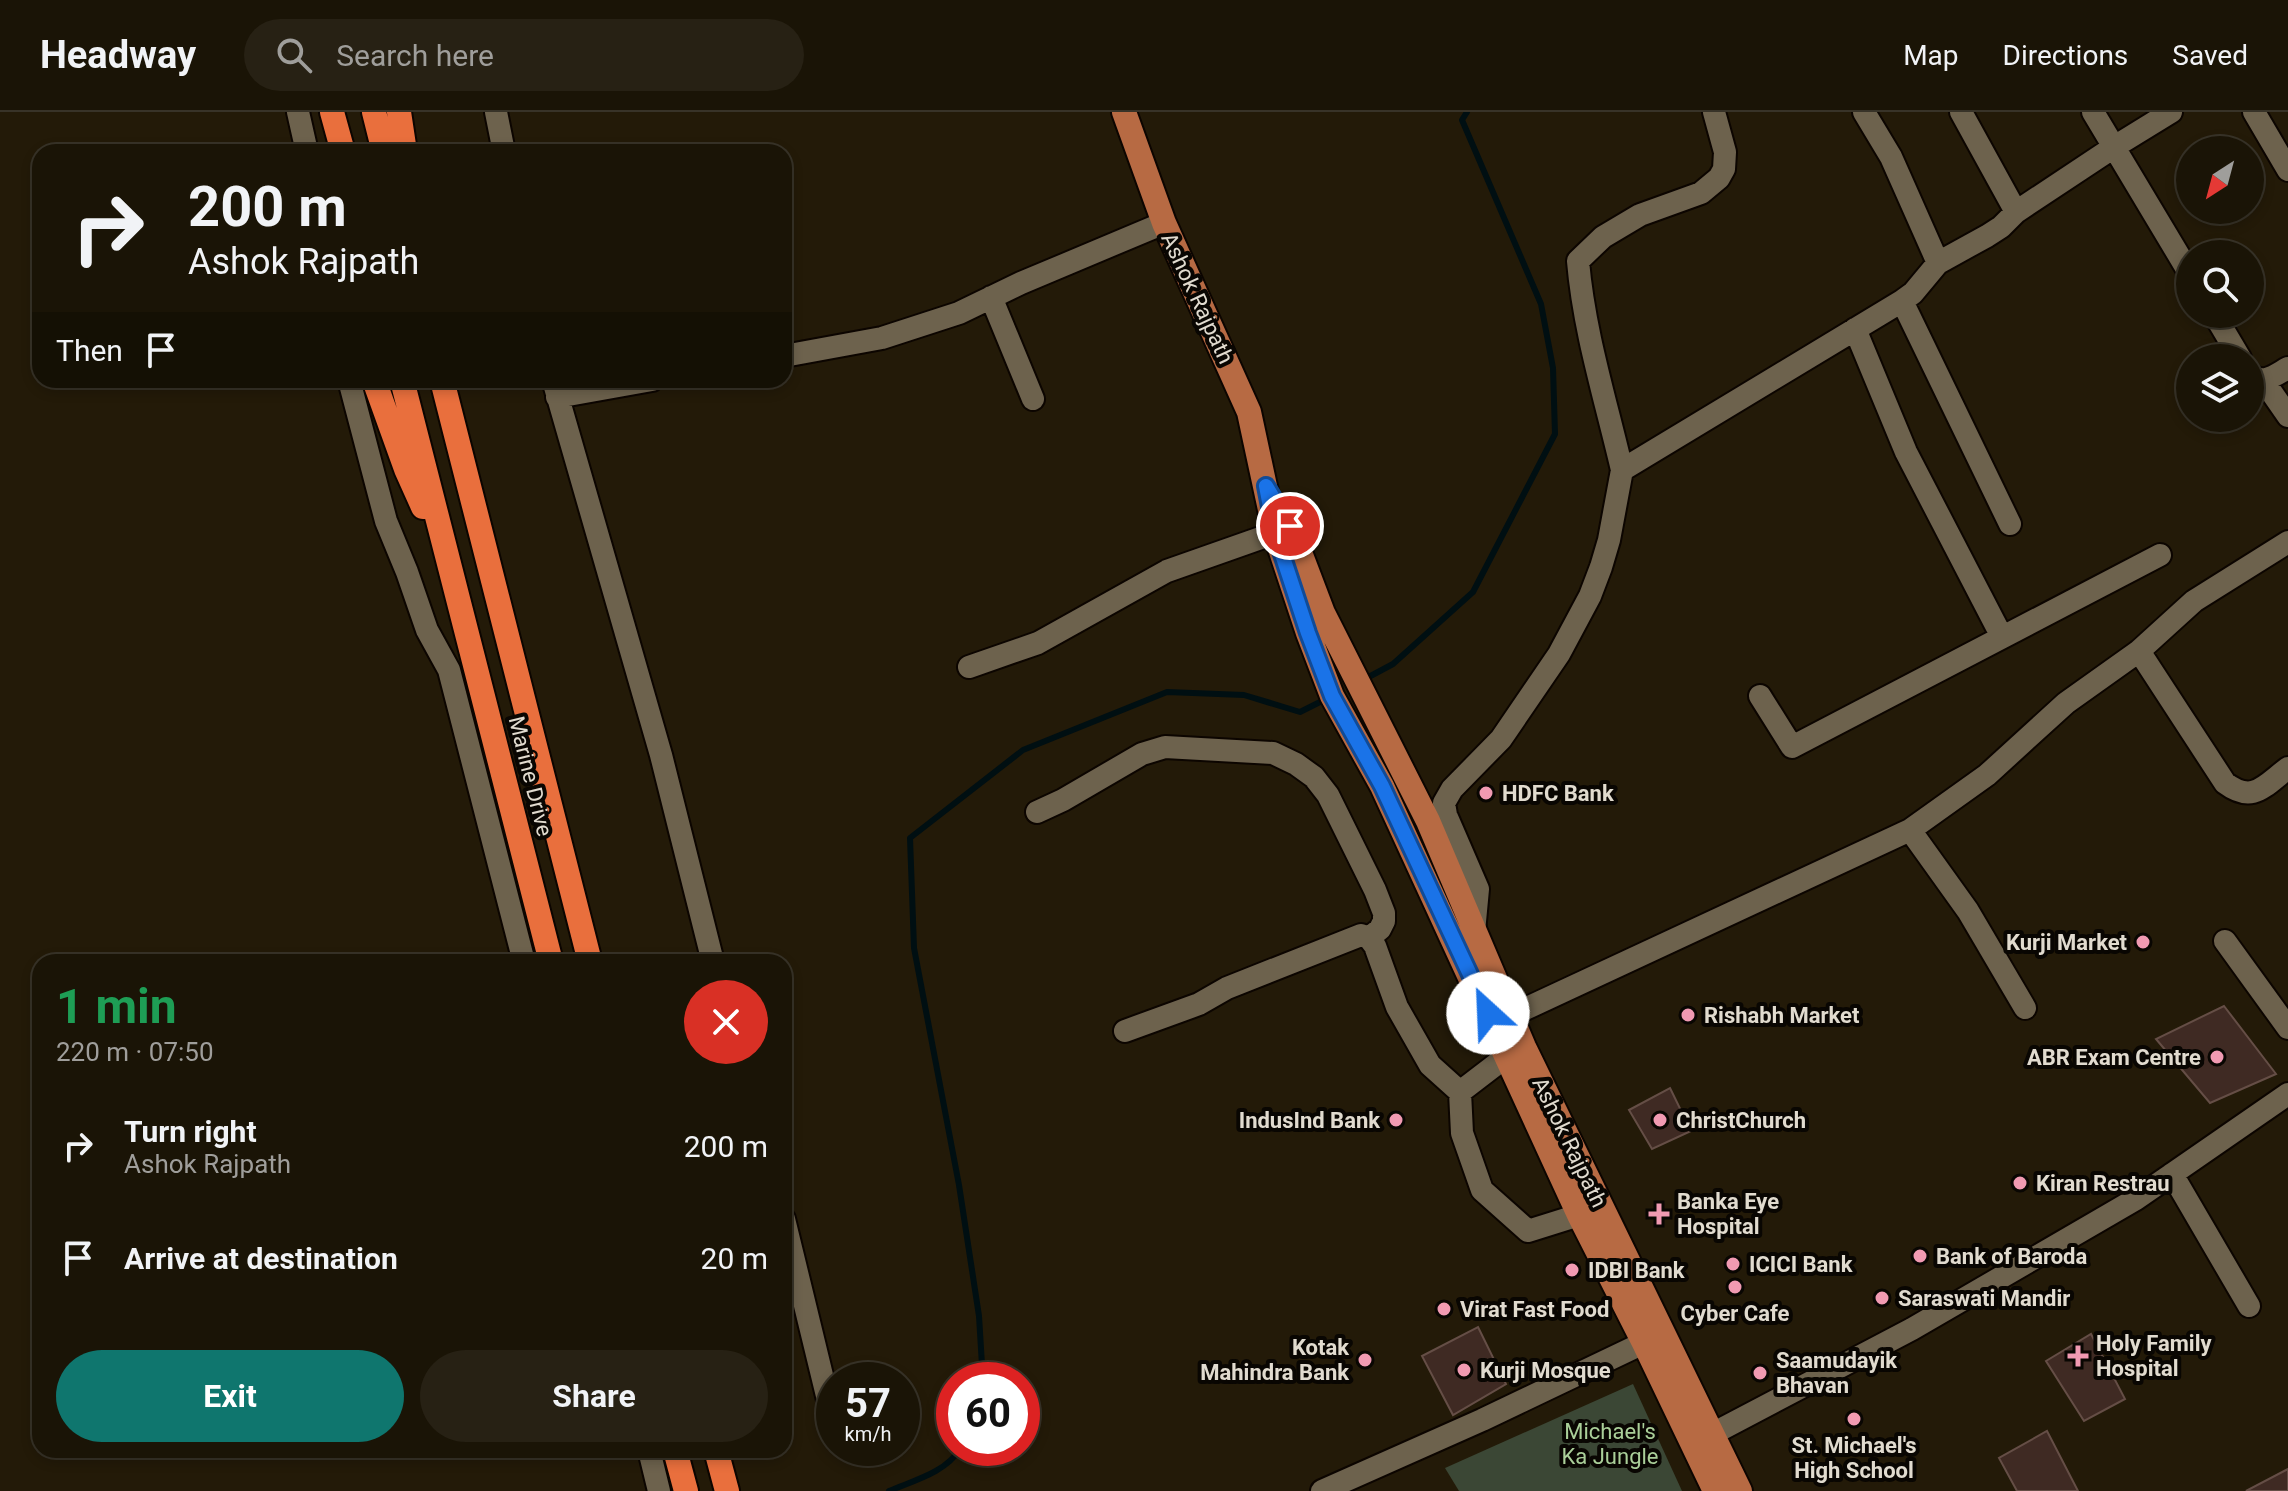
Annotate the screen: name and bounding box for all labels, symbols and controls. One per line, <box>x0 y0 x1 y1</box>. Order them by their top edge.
search box <box>244 19 804 91</box>
text: Headway <box>40 33 196 77</box>
icon: search <box>272 33 316 77</box>
text: Search here <box>336 38 494 73</box>
text: Map <box>1903 39 1959 72</box>
text: Directions <box>2003 39 2128 72</box>
text: Saved <box>2172 39 2248 72</box>
north arrow <box>2176 136 2264 224</box>
map controls <box>2176 136 2264 432</box>
text: 200 m <box>188 174 347 240</box>
icon: right <box>56 176 160 280</box>
street label: Ashok Rajpath <box>1156 229 1239 368</box>
button: search <box>2176 240 2264 328</box>
text: Ashok Rajpath <box>188 241 419 283</box>
icon: arrive <box>139 328 183 372</box>
text: Then <box>56 333 123 368</box>
button: layers <box>2176 344 2264 432</box>
pin <box>1256 492 1324 560</box>
icon: arrive <box>1268 504 1312 548</box>
street label: Marine Drive <box>504 714 557 839</box>
place label: HDFC Bank <box>1502 781 1614 806</box>
marker: HDFC Bank <box>1477 784 1495 802</box>
place label: Kurji Market <box>2006 930 2128 955</box>
marker: Kurji Market <box>2134 933 2152 951</box>
position arrow <box>1446 971 1530 1055</box>
text: 1 min <box>56 978 177 1035</box>
button: close <box>684 980 768 1064</box>
place label: Rishabh Market <box>1704 1003 1860 1028</box>
marker: Rishabh Market <box>1679 1006 1697 1024</box>
text: 220 m · 07:50 <box>56 1037 214 1067</box>
place label: ABR Exam Centre <box>2027 1045 2201 1070</box>
marker: ABR Exam Centre <box>2208 1048 2226 1066</box>
street label: Ashok Rajpath <box>1527 1073 1612 1211</box>
place label: IndusInd Bank <box>1239 1108 1380 1133</box>
place label: ChristChurch <box>1676 1108 1806 1133</box>
marker: IndusInd Bank <box>1387 1111 1405 1129</box>
marker: ChristChurch <box>1651 1111 1669 1129</box>
text: Turn right <box>124 1114 257 1149</box>
icon: right <box>56 1124 100 1168</box>
text: 200 m <box>684 1129 768 1164</box>
text: Ashok Rajpath <box>124 1149 291 1179</box>
place label: Kiran Restrau <box>2036 1171 2170 1196</box>
marker: Kiran Restrau <box>2011 1174 2029 1192</box>
place label: Banka Eye Hospital <box>1677 1189 1779 1239</box>
marker: Banka Eye Hospital <box>1648 1203 1670 1225</box>
icon: arrive <box>56 1236 100 1280</box>
text: Arrive at destination <box>124 1241 398 1276</box>
text: 20 m <box>701 1241 768 1276</box>
place label: Bank of Baroda <box>1936 1244 2087 1269</box>
marker: Bank of Baroda <box>1911 1247 1929 1265</box>
place label: ICICI Bank <box>1749 1252 1853 1277</box>
marker: ICICI Bank <box>1724 1255 1742 1273</box>
place label: IDBI Bank <box>1588 1258 1685 1283</box>
marker: IDBI Bank <box>1563 1261 1581 1279</box>
marker: Cyber Cafe <box>1726 1278 1744 1296</box>
place label: Saraswati Mandir <box>1898 1286 2070 1311</box>
marker: Saraswati Mandir <box>1873 1289 1891 1307</box>
place label: Virat Fast Food <box>1460 1297 1609 1322</box>
marker: Virat Fast Food <box>1435 1300 1453 1318</box>
place label: Cyber Cafe <box>1681 1301 1790 1326</box>
place label: Holy Family Hospital <box>2096 1331 2213 1381</box>
place label: Kotak Mahindra Bank <box>1200 1335 1349 1385</box>
marker: Holy Family Hospital <box>2067 1345 2089 1367</box>
place label: Saamudayik Bhavan <box>1776 1348 1897 1398</box>
button: Exit <box>56 1350 404 1442</box>
button: Share <box>420 1350 768 1442</box>
marker: Kotak Mahindra Bank <box>1356 1351 1374 1369</box>
place label: Kurji Mosque <box>1480 1358 1611 1383</box>
marker: Kurji Mosque <box>1455 1361 1473 1379</box>
speed limit sign: 60 <box>936 1362 1040 1466</box>
marker: Saamudayik Bhavan <box>1751 1364 1769 1382</box>
text: 57 <box>845 1380 891 1427</box>
marker: St. Michael's High School <box>1845 1410 1863 1428</box>
park label: Michael's Ka Jungle <box>1561 1419 1659 1469</box>
text: km/h <box>845 1422 891 1446</box>
place label: St. Michael's High School <box>1791 1433 1917 1483</box>

